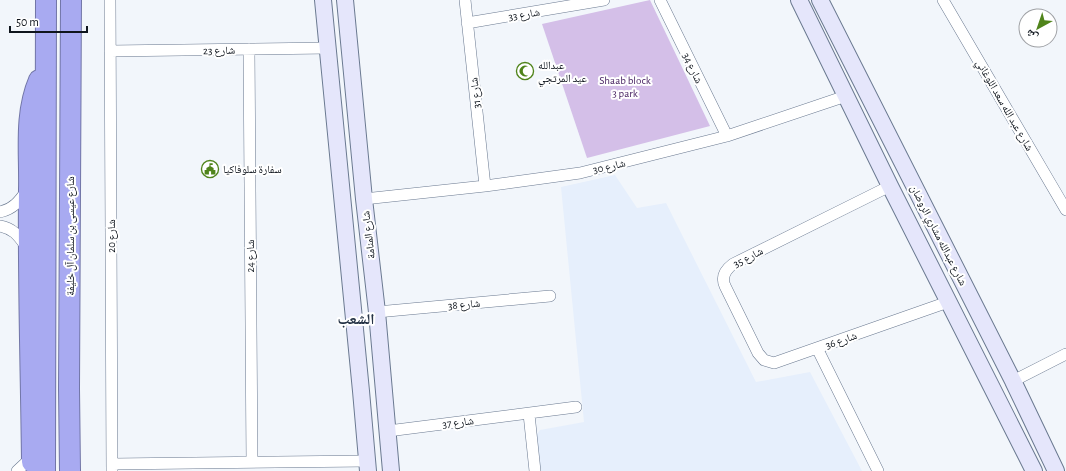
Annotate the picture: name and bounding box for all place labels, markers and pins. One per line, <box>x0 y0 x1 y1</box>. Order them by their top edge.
place label: عبدالله عيد المرتجي <box>538 60 588 87</box>
mosque icon: عبدالله عيد المرتجي <box>515 61 535 81</box>
public building icon: سفارة سلوفاكيا <box>200 159 220 179</box>
place label: سفارة سلوفاكيا <box>223 164 282 175</box>

